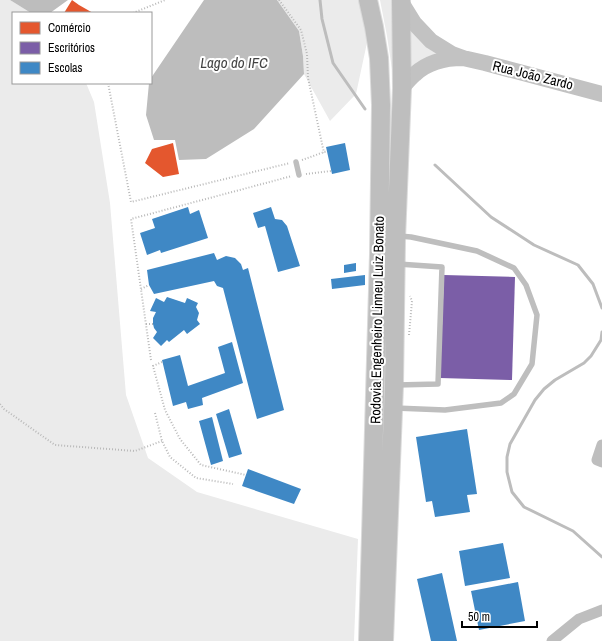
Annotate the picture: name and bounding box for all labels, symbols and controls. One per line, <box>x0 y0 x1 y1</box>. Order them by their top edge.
legend <box>12 12 152 84</box>
text: Comércio <box>48 20 91 36</box>
text: Escritórios <box>48 40 95 56</box>
water label: Lago do IFC <box>200 52 268 73</box>
street label: Rua João Zardo <box>491 56 575 94</box>
text: Escolas <box>48 60 83 76</box>
street label: Rodovia Engenheiro Linneu Luiz Bonato <box>366 216 388 424</box>
scale bar <box>462 603 537 629</box>
text: 50 m <box>468 609 490 625</box>

